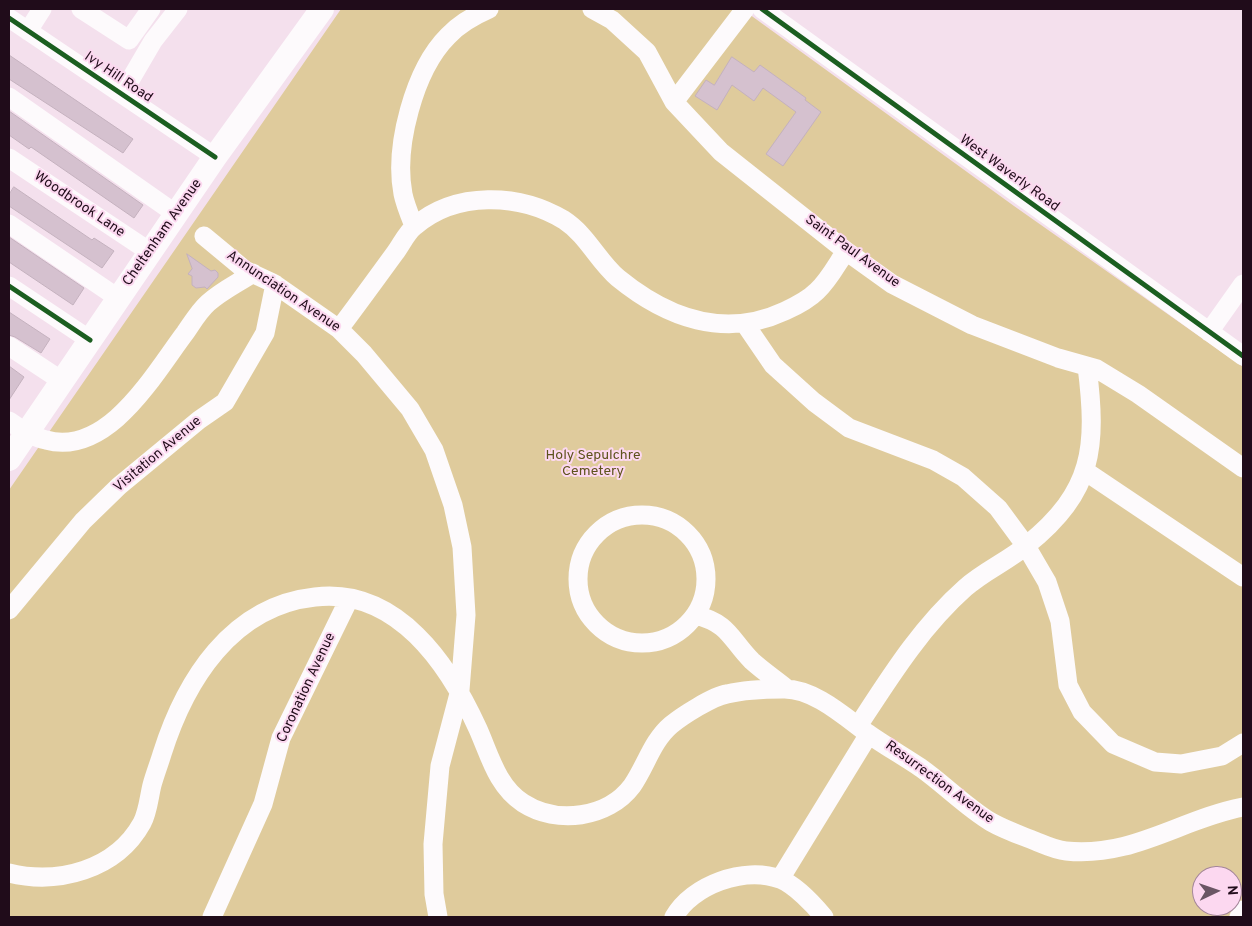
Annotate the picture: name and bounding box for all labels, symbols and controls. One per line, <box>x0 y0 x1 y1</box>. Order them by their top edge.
street label: Ivy Hill Road <box>81 49 155 107</box>
street label: West Waverly Road <box>956 132 1062 216</box>
street label: Woodbrook Lane <box>30 168 128 242</box>
street label: Cheltenham Avenue <box>120 176 206 290</box>
street label: Saint Paul Avenue <box>801 212 903 292</box>
street label: Annunciation Avenue <box>223 248 343 336</box>
street label: Visitation Avenue <box>111 413 205 497</box>
park label: Holy Sepulchre Cemetery <box>546 448 640 481</box>
street label: Coronation Avenue <box>274 630 340 746</box>
street label: Resurrection Avenue <box>881 738 997 828</box>
north arrow <box>1192 866 1242 916</box>
text: N <box>1223 885 1240 896</box>

